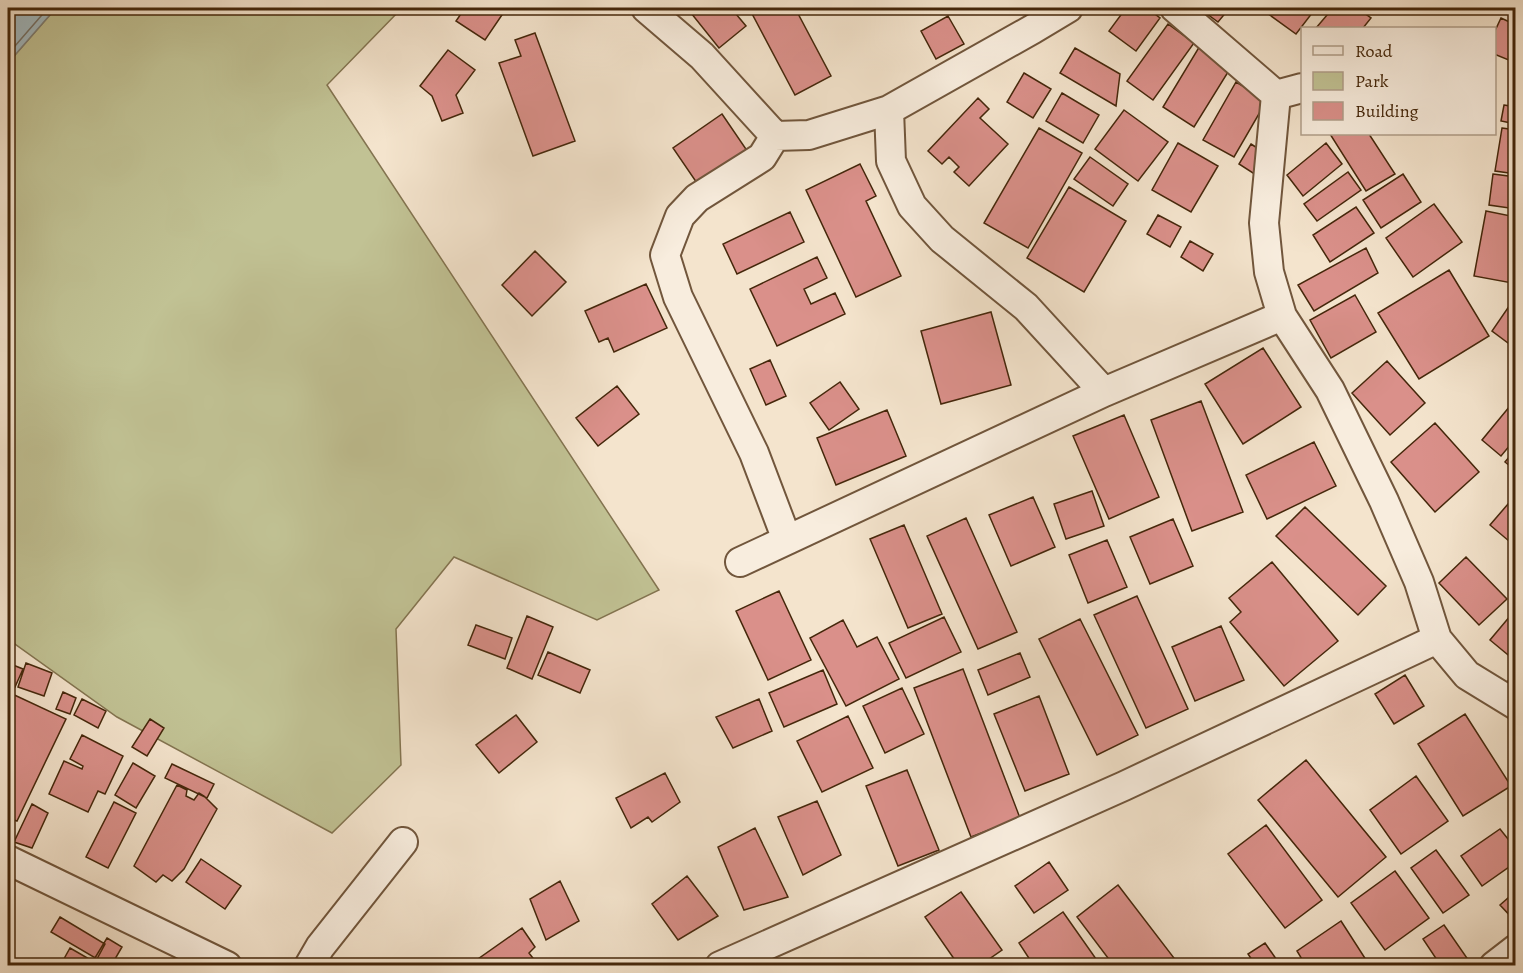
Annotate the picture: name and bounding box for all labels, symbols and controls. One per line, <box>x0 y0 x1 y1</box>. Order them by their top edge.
legend <box>1301 27 1496 135</box>
text: Road <box>1355 39 1393 63</box>
text: Park <box>1355 69 1389 93</box>
text: Building <box>1355 99 1419 123</box>

